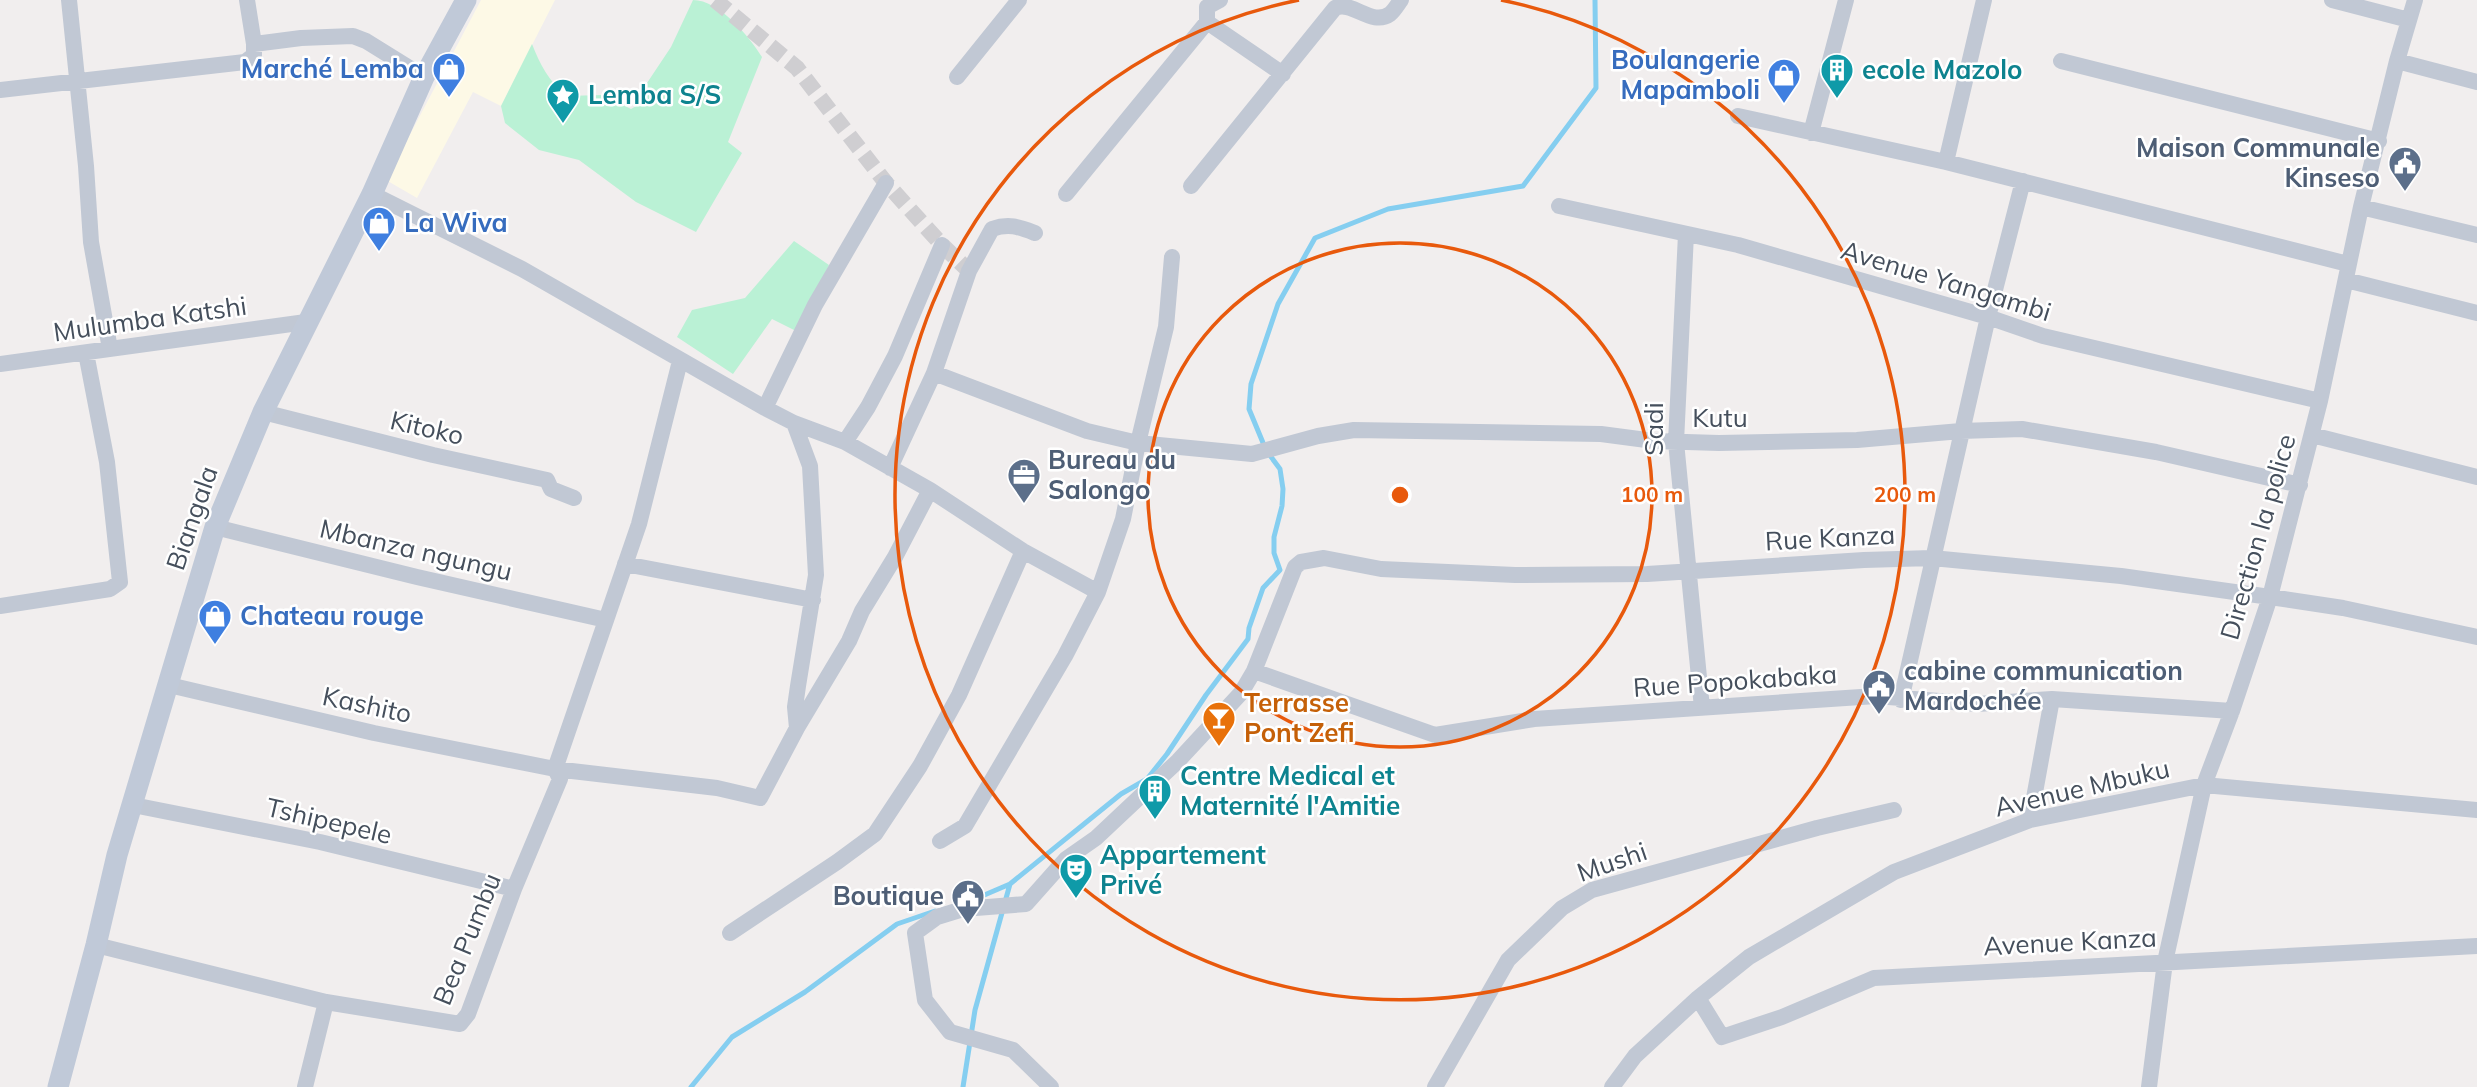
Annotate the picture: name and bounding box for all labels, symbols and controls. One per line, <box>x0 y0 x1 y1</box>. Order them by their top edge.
place label: Boulangerie Mapamboli <box>1611 43 1760 106</box>
shop icon: Marché Lemba <box>430 50 468 99</box>
building icon: ecole Mazolo <box>1818 51 1856 100</box>
place label: Marché Lemba <box>241 52 424 85</box>
place label: ecole Mazolo <box>1862 53 2022 86</box>
shop icon: Boulangerie Mapamboli <box>1765 56 1803 105</box>
place icon: Lemba S/S <box>544 76 582 125</box>
place label: Lemba S/S <box>588 78 721 111</box>
place label: Maison Communale Kinseso <box>2136 131 2380 194</box>
public building icon: Maison Communale Kinseso <box>2386 144 2424 193</box>
shop icon: La Wiva <box>360 204 398 253</box>
place label: La Wiva <box>404 206 508 239</box>
street label: Avenue Yangambi <box>1837 233 2055 328</box>
street label: Mulumba Katshi <box>51 289 249 348</box>
street label: Kutu <box>1692 401 1748 434</box>
street label: Sadi <box>1637 402 1670 456</box>
street label: Kitoko <box>387 403 467 452</box>
street label: Direction la police <box>2212 430 2303 643</box>
place label: Bureau du Salongo <box>1048 443 1176 506</box>
office icon: Bureau du Salongo <box>1005 456 1043 505</box>
street label: Biangala <box>158 462 225 574</box>
text: 100 m <box>1621 481 1683 507</box>
text: 200 m <box>1874 481 1936 507</box>
centre of rings <box>1388 483 1412 507</box>
street label: Mbanza ngungu <box>317 511 515 588</box>
street label: Rue Kanza <box>1764 518 1896 557</box>
shop icon: Chateau rouge <box>196 597 234 646</box>
place label: Chateau rouge <box>240 599 424 632</box>
place label: cabine communication Mardochée <box>1904 654 2183 717</box>
street label: Rue Popokabaka <box>1632 657 1838 704</box>
public building icon: cabine communication Mardochée <box>1860 667 1898 716</box>
street label: Kashito <box>320 679 415 730</box>
place label: Terrasse Pont Zefi <box>1244 686 1355 749</box>
bar icon: Terrasse Pont Zefi <box>1200 699 1238 748</box>
street label: Avenue Mbuku <box>1991 751 2173 824</box>
place label: Centre Medical et Maternité l'Amitie <box>1180 759 1400 822</box>
building icon: Centre Medical et Maternité l'Amitie <box>1136 772 1174 821</box>
street label: Tshipepele <box>263 790 395 851</box>
street label: Mushi <box>1573 834 1651 889</box>
place label: Appartement Privé <box>1100 838 1266 901</box>
theatre icon: Appartement Privé <box>1057 851 1095 900</box>
street label: Bea Pumbu <box>425 868 508 1010</box>
public building icon: Boutique <box>949 877 987 926</box>
place label: Boutique <box>833 879 944 912</box>
street label: Avenue Kanza <box>1982 920 2158 963</box>

